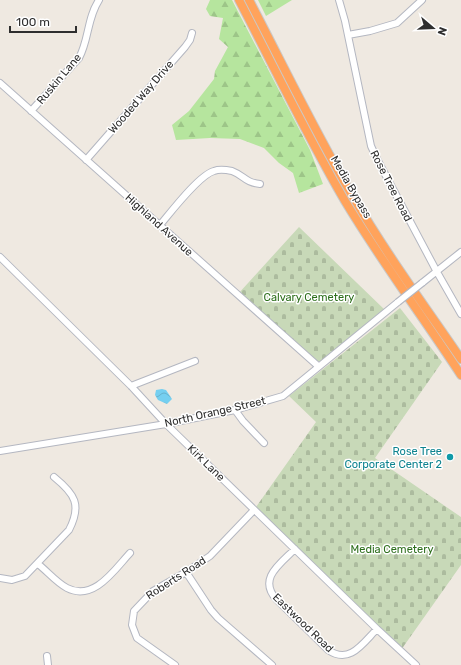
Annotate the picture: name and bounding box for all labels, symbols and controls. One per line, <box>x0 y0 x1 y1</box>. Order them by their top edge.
scale bar <box>10 8 76 34</box>
north arrow <box>413 8 453 48</box>
text: 100 m <box>16 15 50 29</box>
text: N <box>435 25 449 37</box>
street label: Ruskin Lane <box>34 51 84 107</box>
street label: Wooded Way Drive <box>106 58 176 136</box>
street label: Rose Tree Road <box>367 148 415 224</box>
street label: Media Bypass <box>328 153 374 221</box>
street label: Highland Avenue <box>122 191 196 259</box>
park label: Calvary Cemetery <box>264 291 354 304</box>
street label: North Orange Street <box>163 394 267 430</box>
street label: Kirk Lane <box>185 442 227 484</box>
place label: Rose Tree Corporate Center 2 <box>344 445 442 471</box>
marker: Rose Tree Corporate Center 2 <box>445 452 455 462</box>
park label: Media Cemetery <box>351 543 433 556</box>
street label: Roberts Road <box>144 554 208 602</box>
street label: Eastwood Road <box>270 591 336 655</box>

